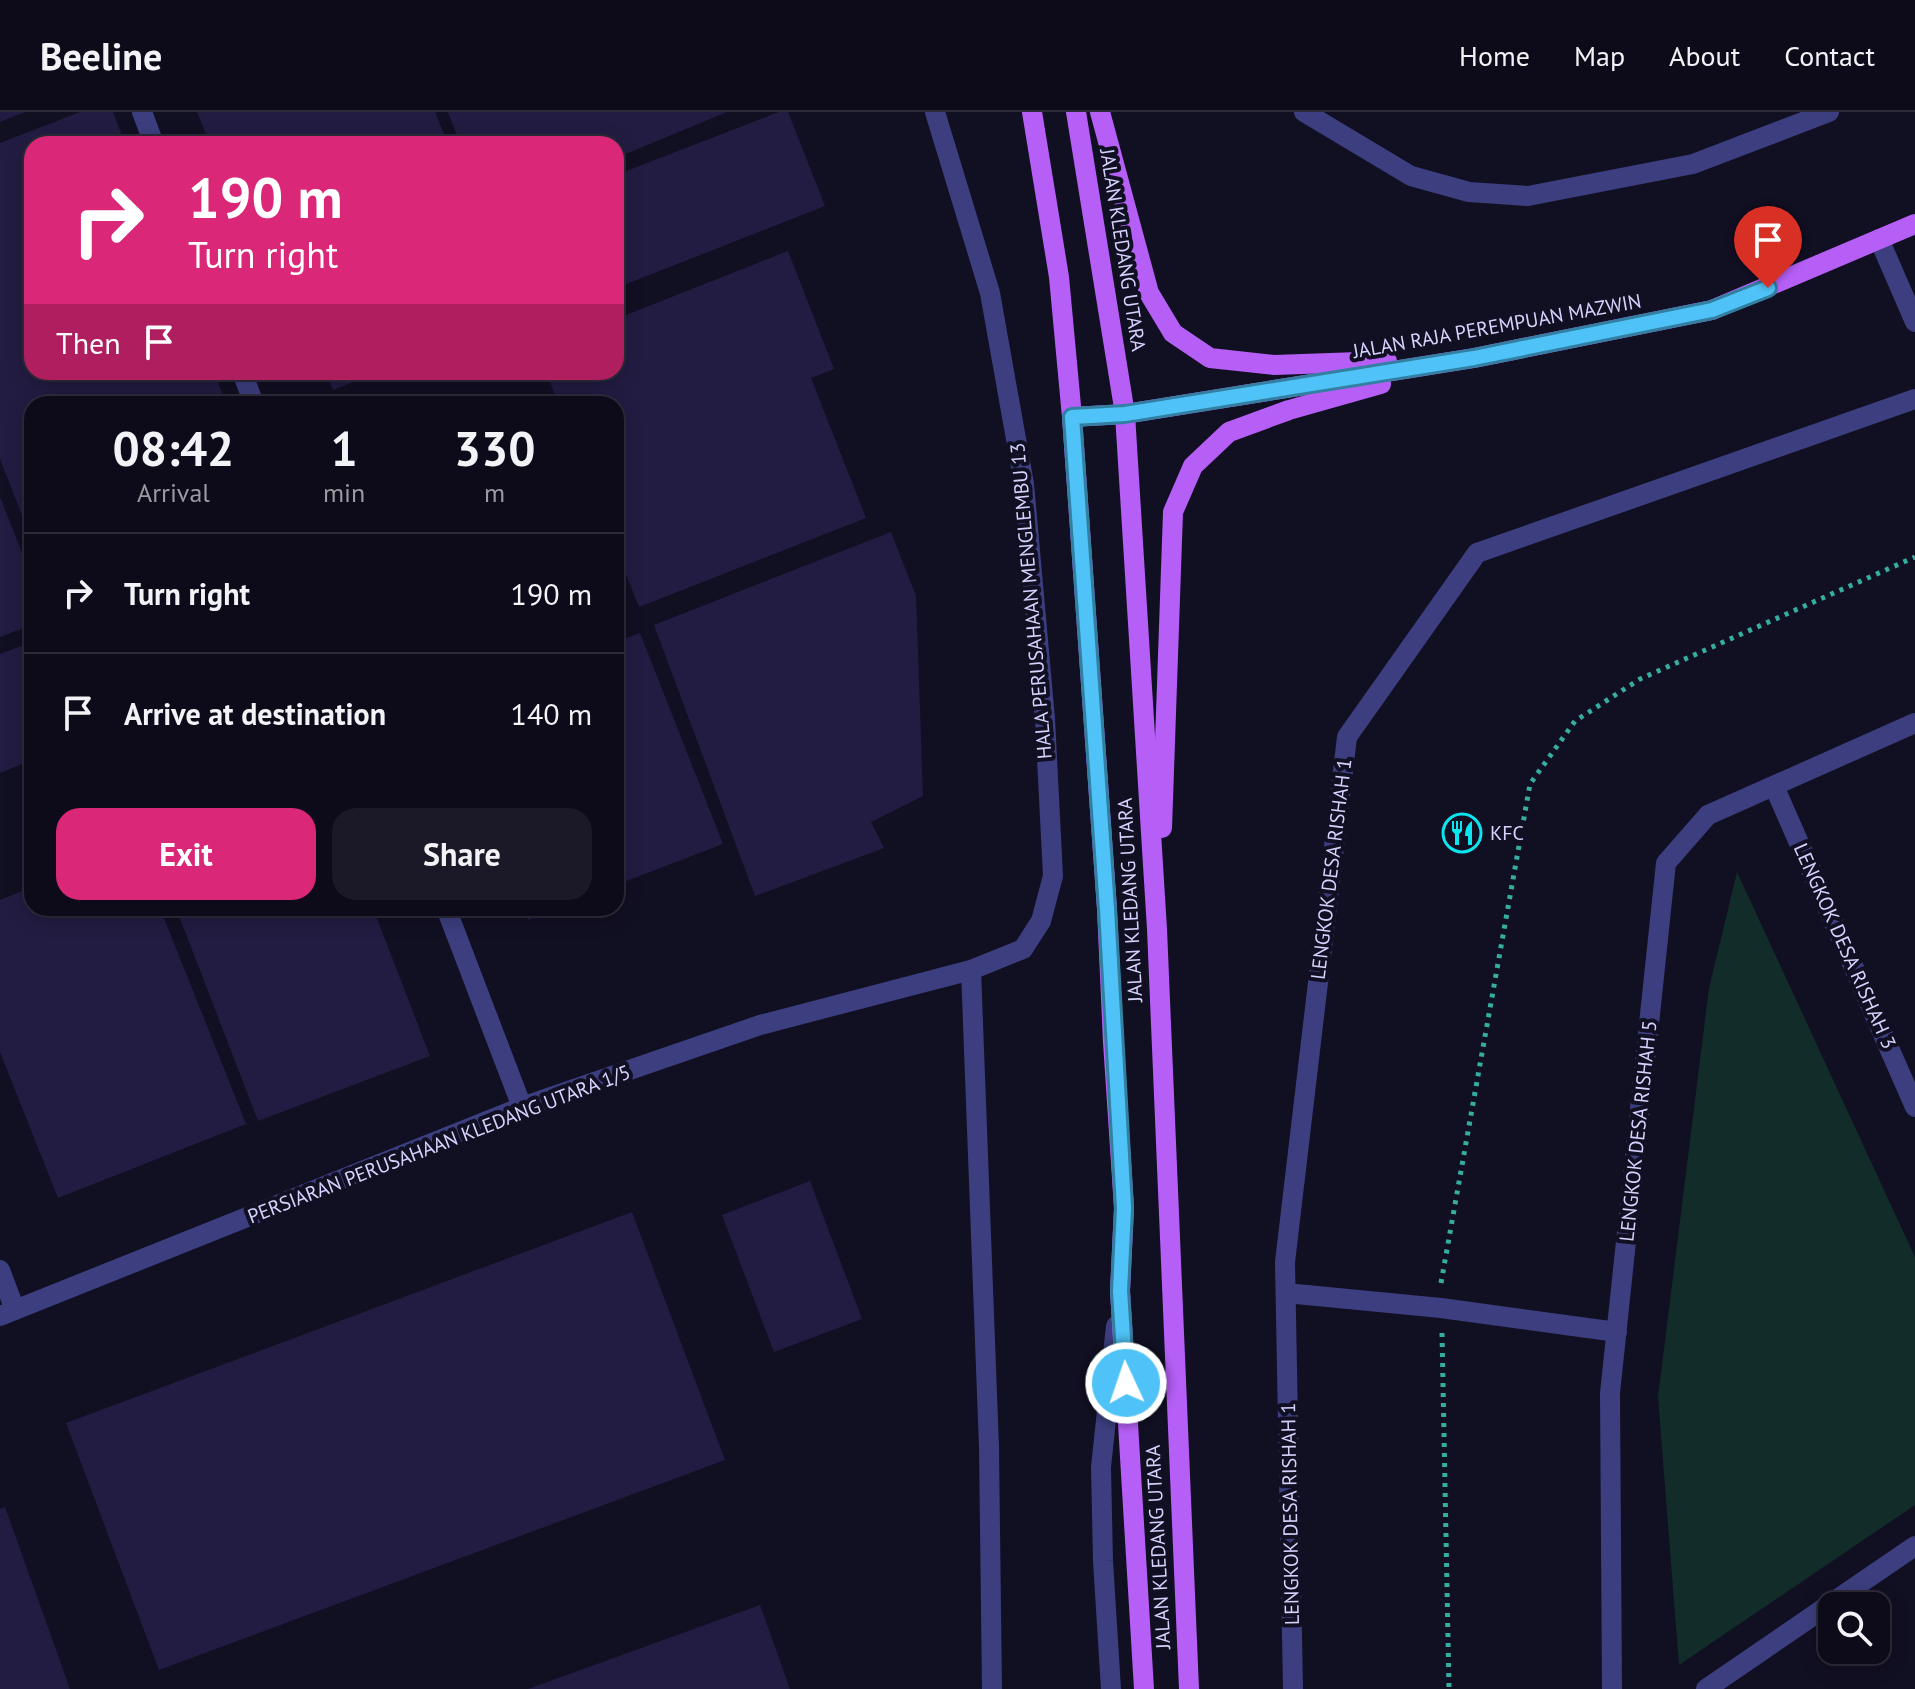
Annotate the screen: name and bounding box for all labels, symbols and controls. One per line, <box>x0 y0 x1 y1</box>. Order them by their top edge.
text: Beeline <box>40 31 162 80</box>
text: Home <box>1459 37 1530 74</box>
text: Map <box>1574 37 1625 74</box>
text: About <box>1669 37 1740 74</box>
text: Contact <box>1784 37 1875 74</box>
street label: JALAN KLEDANG UTARA <box>1094 146 1152 353</box>
text: 190 m <box>188 161 343 233</box>
icon: right <box>56 168 160 272</box>
pin <box>1734 206 1802 288</box>
icon: arrive <box>1746 218 1790 262</box>
text: Turn right <box>188 231 338 278</box>
street label: JALAN RAJA PEREMPUAN MAZWIN <box>1350 288 1643 364</box>
icon: arrive <box>137 320 181 364</box>
text: Then <box>56 323 121 362</box>
text: 08:42 <box>113 417 234 479</box>
text: 1 <box>330 417 358 479</box>
text: 330 <box>454 417 535 479</box>
street label: HALA PERUSAHAAN MENGLEMBU 13 <box>1004 442 1058 760</box>
text: Arrival <box>137 476 210 509</box>
text: min <box>323 476 365 509</box>
text: m <box>484 476 505 509</box>
icon: right <box>56 571 100 615</box>
text: Turn right <box>124 574 250 613</box>
text: 190 m <box>511 574 592 613</box>
icon: arrive <box>56 691 100 735</box>
text: Arrive at destination <box>124 694 386 733</box>
text: 140 m <box>511 694 592 733</box>
street label: LENGKOK DESA RISHAH 1 <box>1305 757 1357 981</box>
street label: JALAN KLEDANG UTARA <box>1112 797 1148 1004</box>
button: Exit <box>56 808 316 900</box>
button: Share <box>332 808 592 900</box>
restaurant icon: KFC <box>1441 812 1483 854</box>
place label: KFC <box>1490 820 1524 846</box>
street label: LENGKOK DESA RISHAH 3 <box>1788 839 1902 1053</box>
street label: LENGKOK DESA RISHAH 5 <box>1613 1019 1663 1243</box>
street label: PERSIARAN PERUSAHAAN KLEDANG UTARA 1/5 <box>244 1059 634 1229</box>
position arrow <box>1084 1341 1168 1425</box>
street label: LENGKOK DESA RISHAH 1 <box>1275 1403 1305 1625</box>
street label: JALAN KLEDANG UTARA <box>1140 1444 1176 1651</box>
map controls <box>1818 1592 1890 1664</box>
button: search <box>1818 1592 1890 1664</box>

